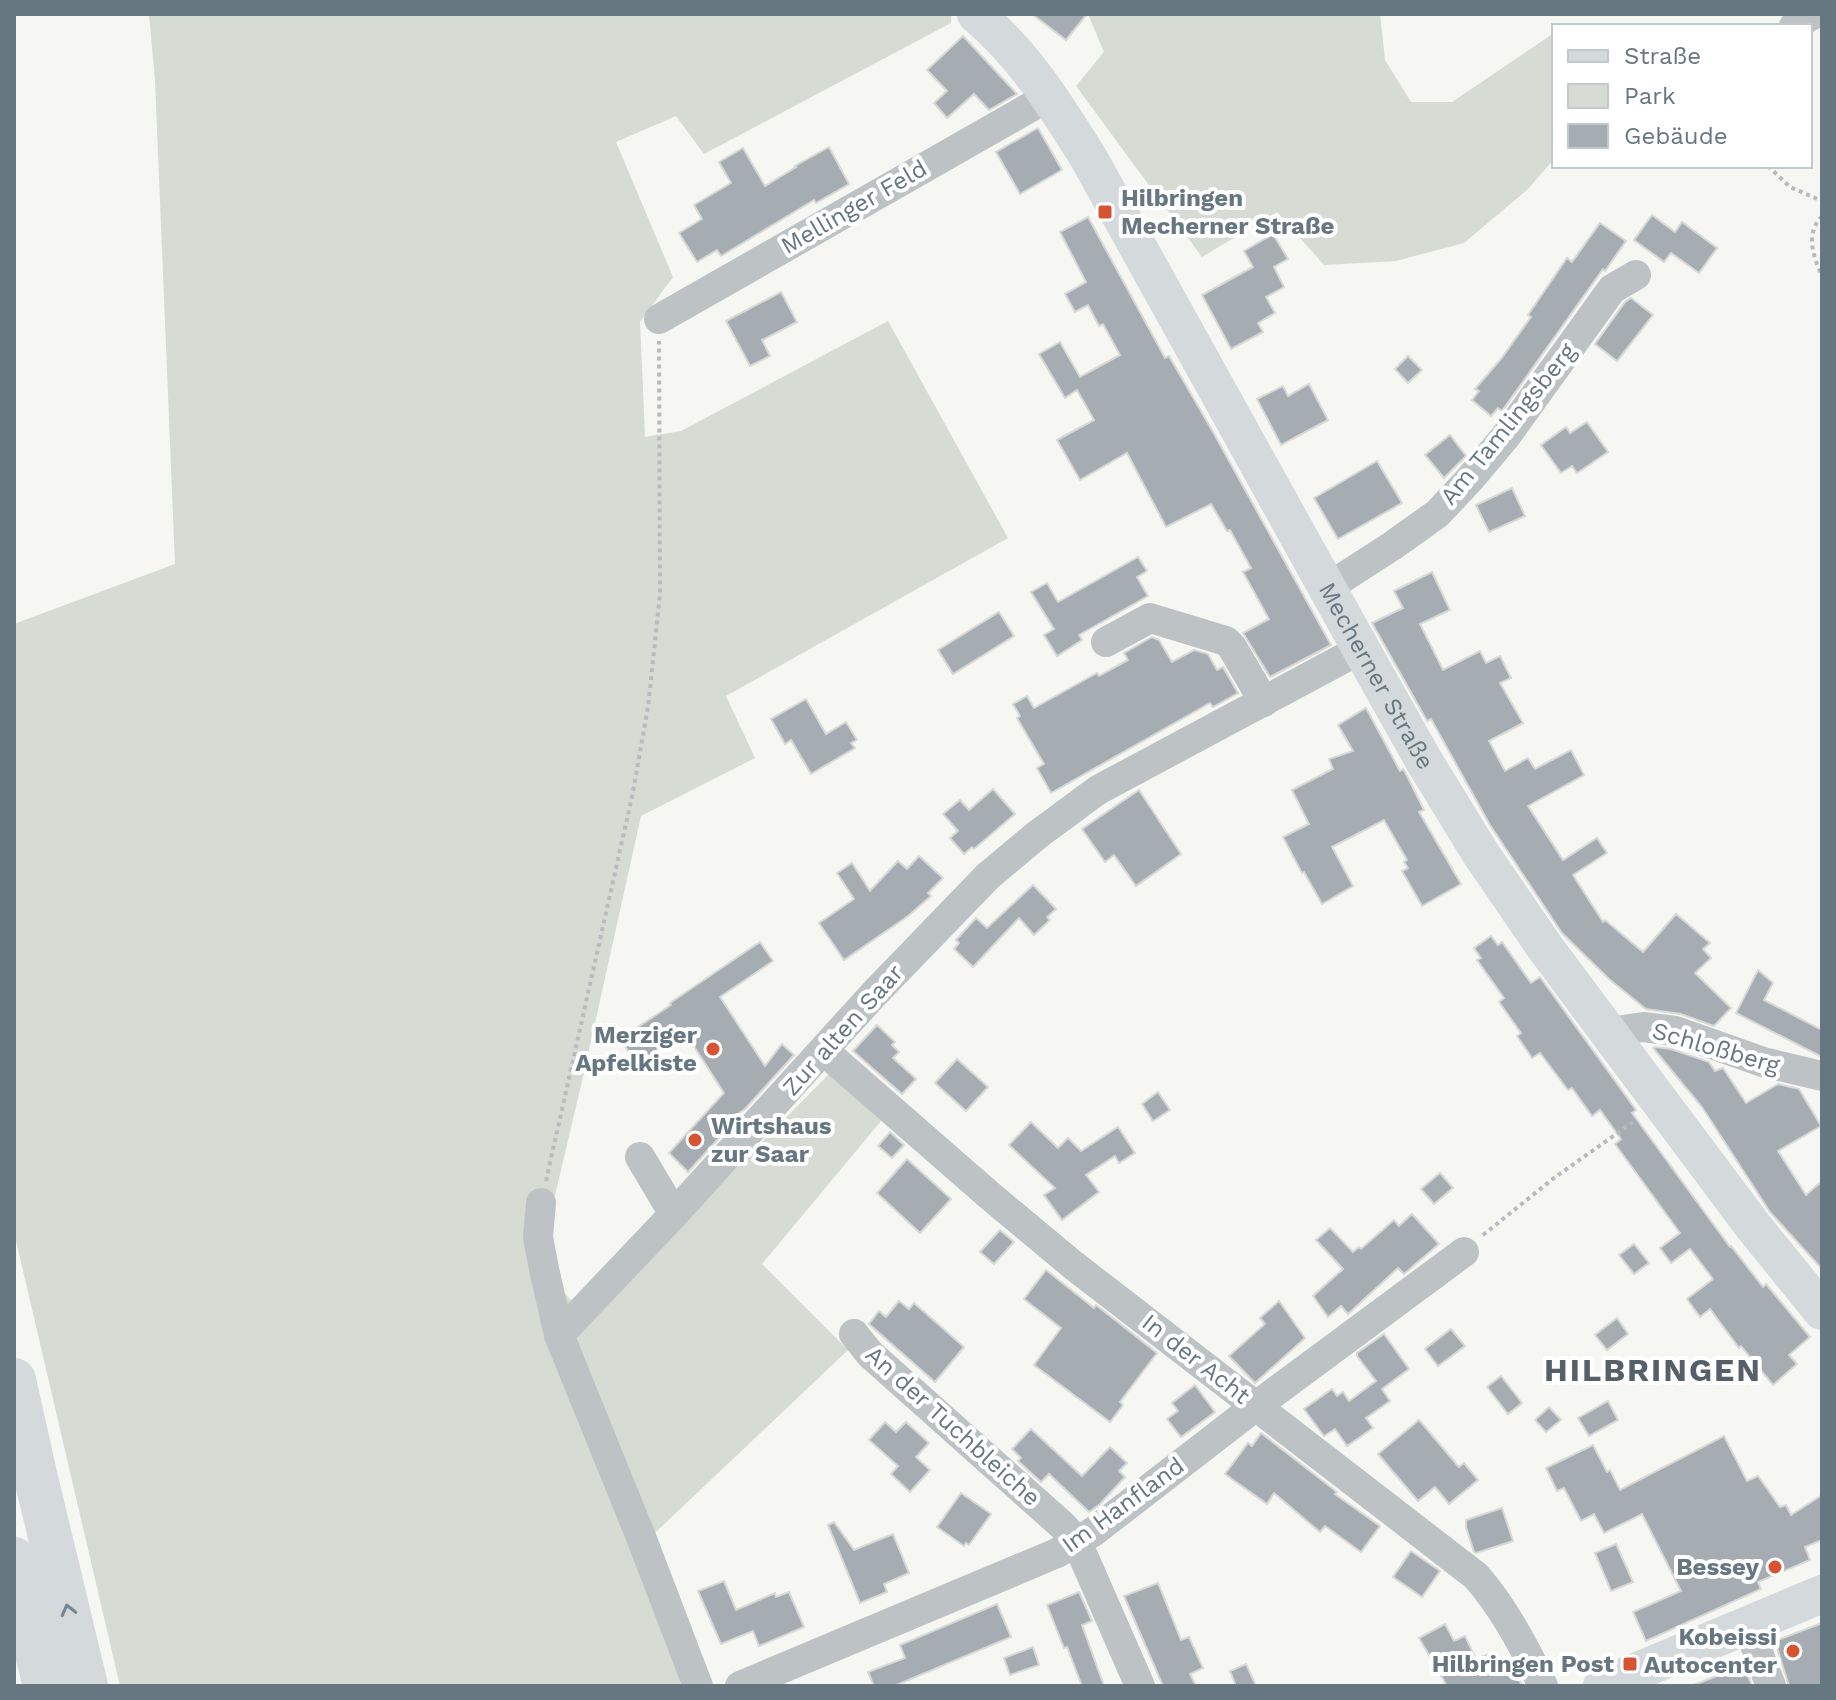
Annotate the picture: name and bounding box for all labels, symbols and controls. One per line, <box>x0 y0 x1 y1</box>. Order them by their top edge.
legend <box>1552 24 1812 168</box>
text: Straße <box>1624 42 1701 70</box>
text: Park <box>1624 82 1676 110</box>
text: Gebäude <box>1624 122 1728 150</box>
street label: Mellinger Feld <box>776 154 932 260</box>
place label: Hilbringen Mecherner Straße <box>1121 184 1335 240</box>
marker: Hilbringen Mecherner Straße <box>1096 203 1114 221</box>
street label: Am Tamlingsberg <box>1434 337 1582 510</box>
street label: Mecherner Straße <box>1313 578 1440 774</box>
street label: Zur alten Saar <box>777 959 909 1101</box>
street label: Schloßberg <box>1649 1016 1783 1080</box>
place label: Merziger Apfelkiste <box>575 1021 698 1077</box>
marker: Merziger Apfelkiste <box>704 1040 722 1058</box>
place label: Wirtshaus zur Saar <box>711 1112 832 1168</box>
marker: Wirtshaus zur Saar <box>686 1131 704 1149</box>
street label: In der Acht <box>1136 1308 1256 1410</box>
street label: An der Tuchbleiche <box>860 1340 1046 1512</box>
district label: HILBRINGEN <box>1544 1351 1762 1389</box>
street label: Im Hanfland <box>1056 1451 1190 1559</box>
place label: Bessey <box>1676 1553 1759 1581</box>
marker: Bessey <box>1766 1558 1784 1576</box>
one-way arrow <box>60 1604 77 1618</box>
place label: Kobeissi Autocenter <box>1644 1623 1778 1679</box>
marker: Kobeissi Autocenter <box>1784 1642 1802 1660</box>
place label: Hilbringen Post <box>1432 1650 1615 1678</box>
marker: Hilbringen Post <box>1621 1655 1639 1673</box>

